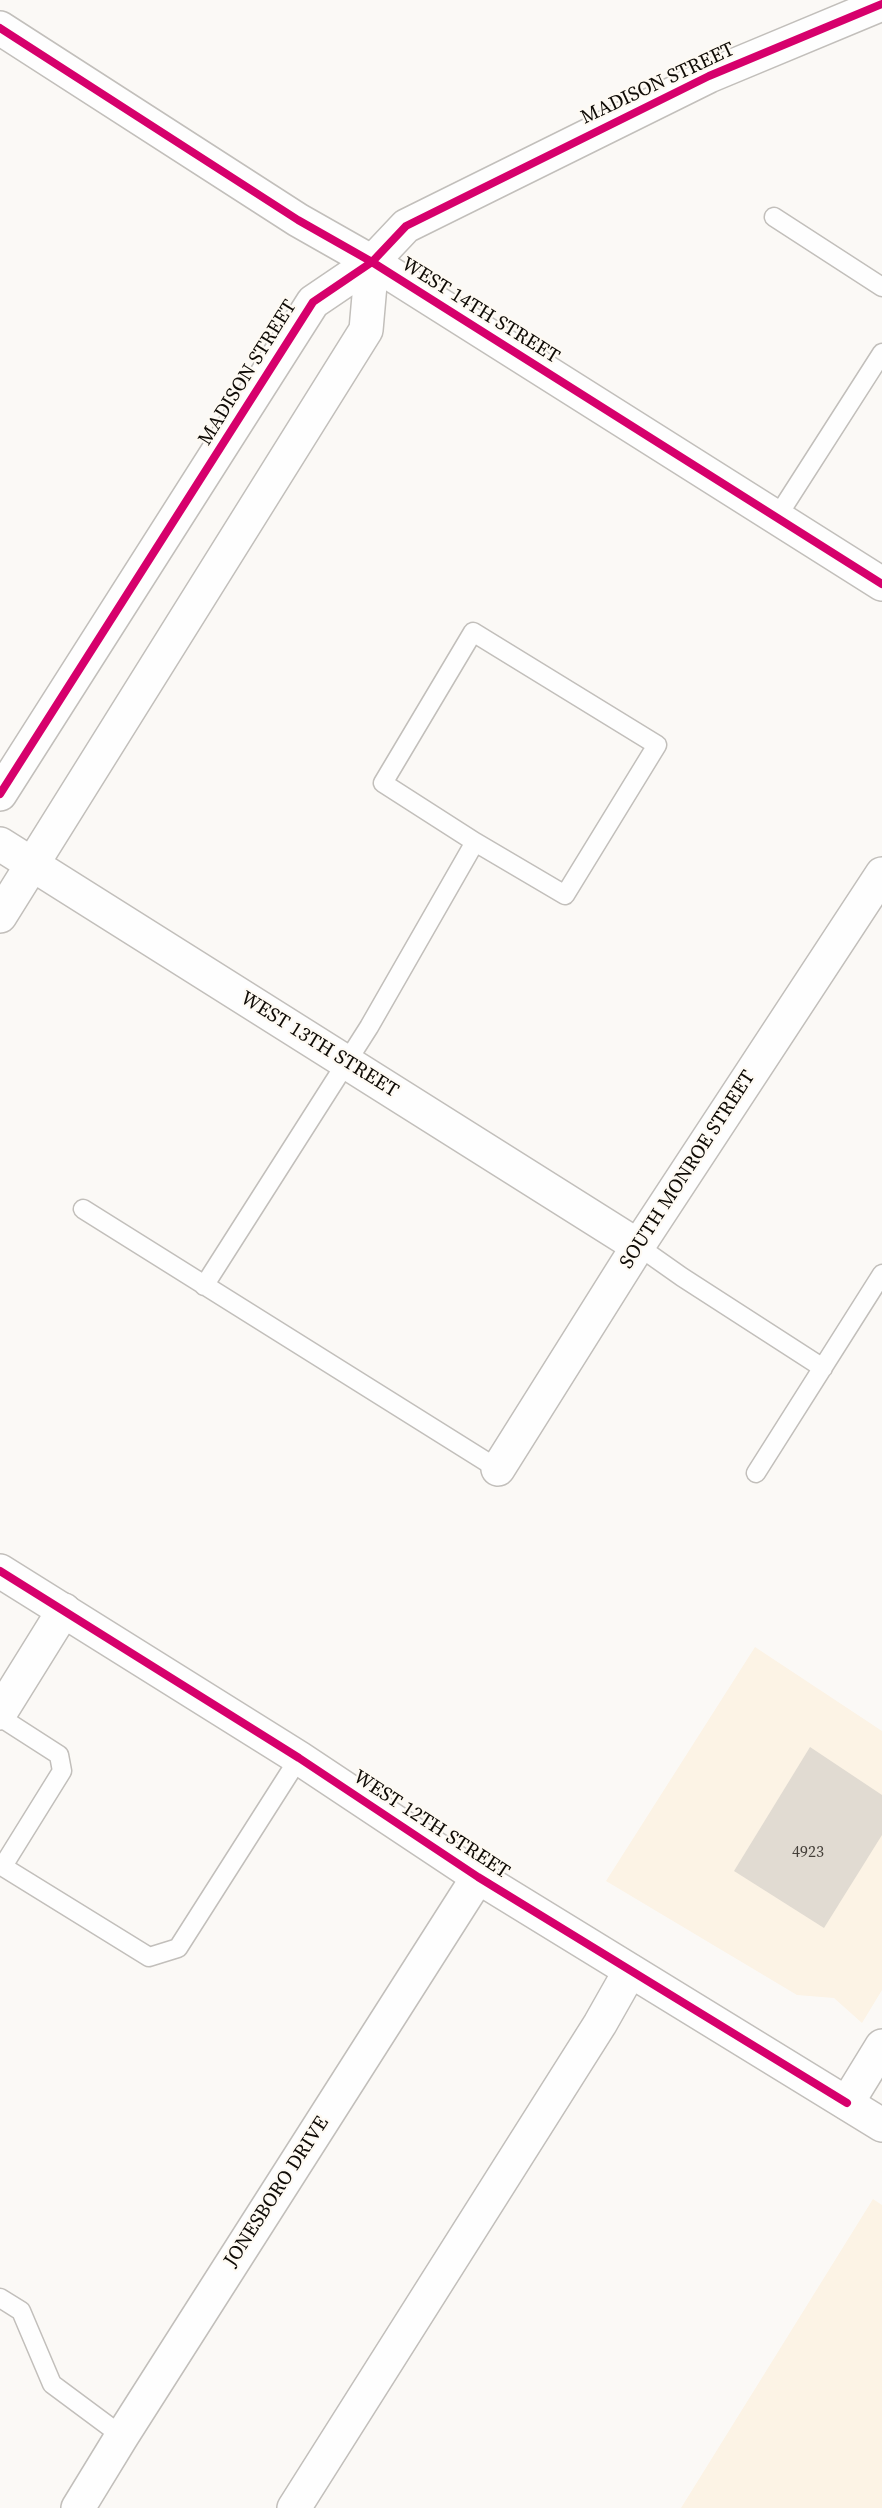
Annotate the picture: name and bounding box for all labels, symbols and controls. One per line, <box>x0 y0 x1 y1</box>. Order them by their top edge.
street label: MADISON STREET <box>577 38 739 130</box>
street label: WEST 14TH STREET <box>397 253 563 369</box>
street label: MADISON STREET <box>194 296 302 450</box>
street label: WEST 13TH STREET <box>236 987 402 1103</box>
street label: SOUTH MONROE STREET <box>615 1067 761 1273</box>
street label: WEST 12TH STREET <box>348 1765 514 1885</box>
house number: 4923 <box>792 1843 824 1863</box>
street label: JONESBORO DRIVE <box>219 2112 335 2272</box>

